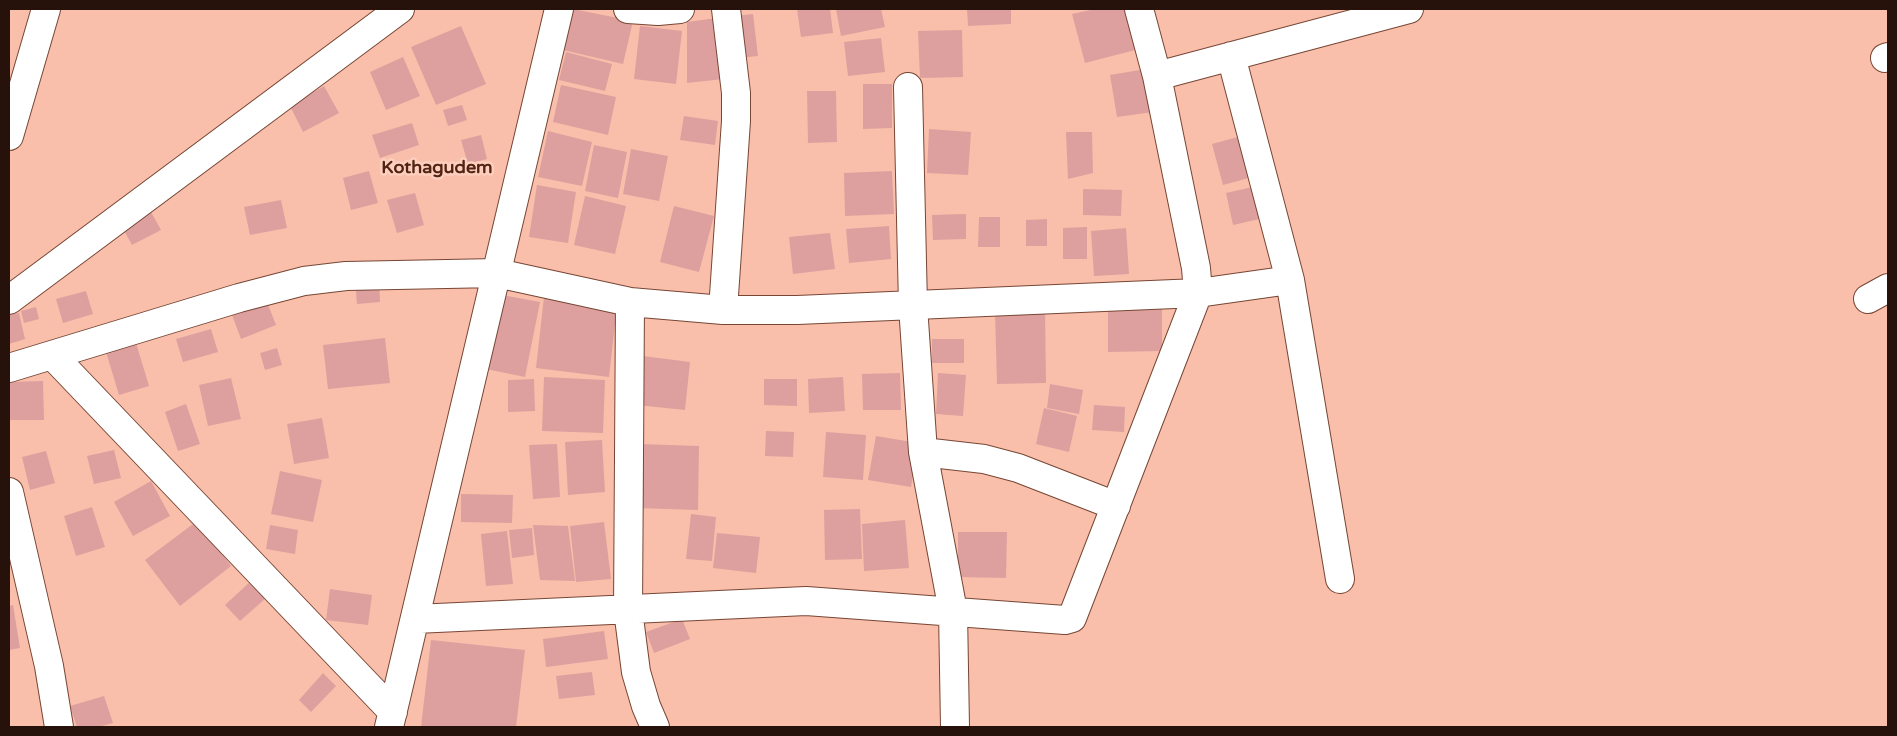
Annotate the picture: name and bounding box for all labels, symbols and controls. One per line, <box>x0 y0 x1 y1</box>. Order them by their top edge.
district label: Kothagudem <box>381 157 493 179</box>

